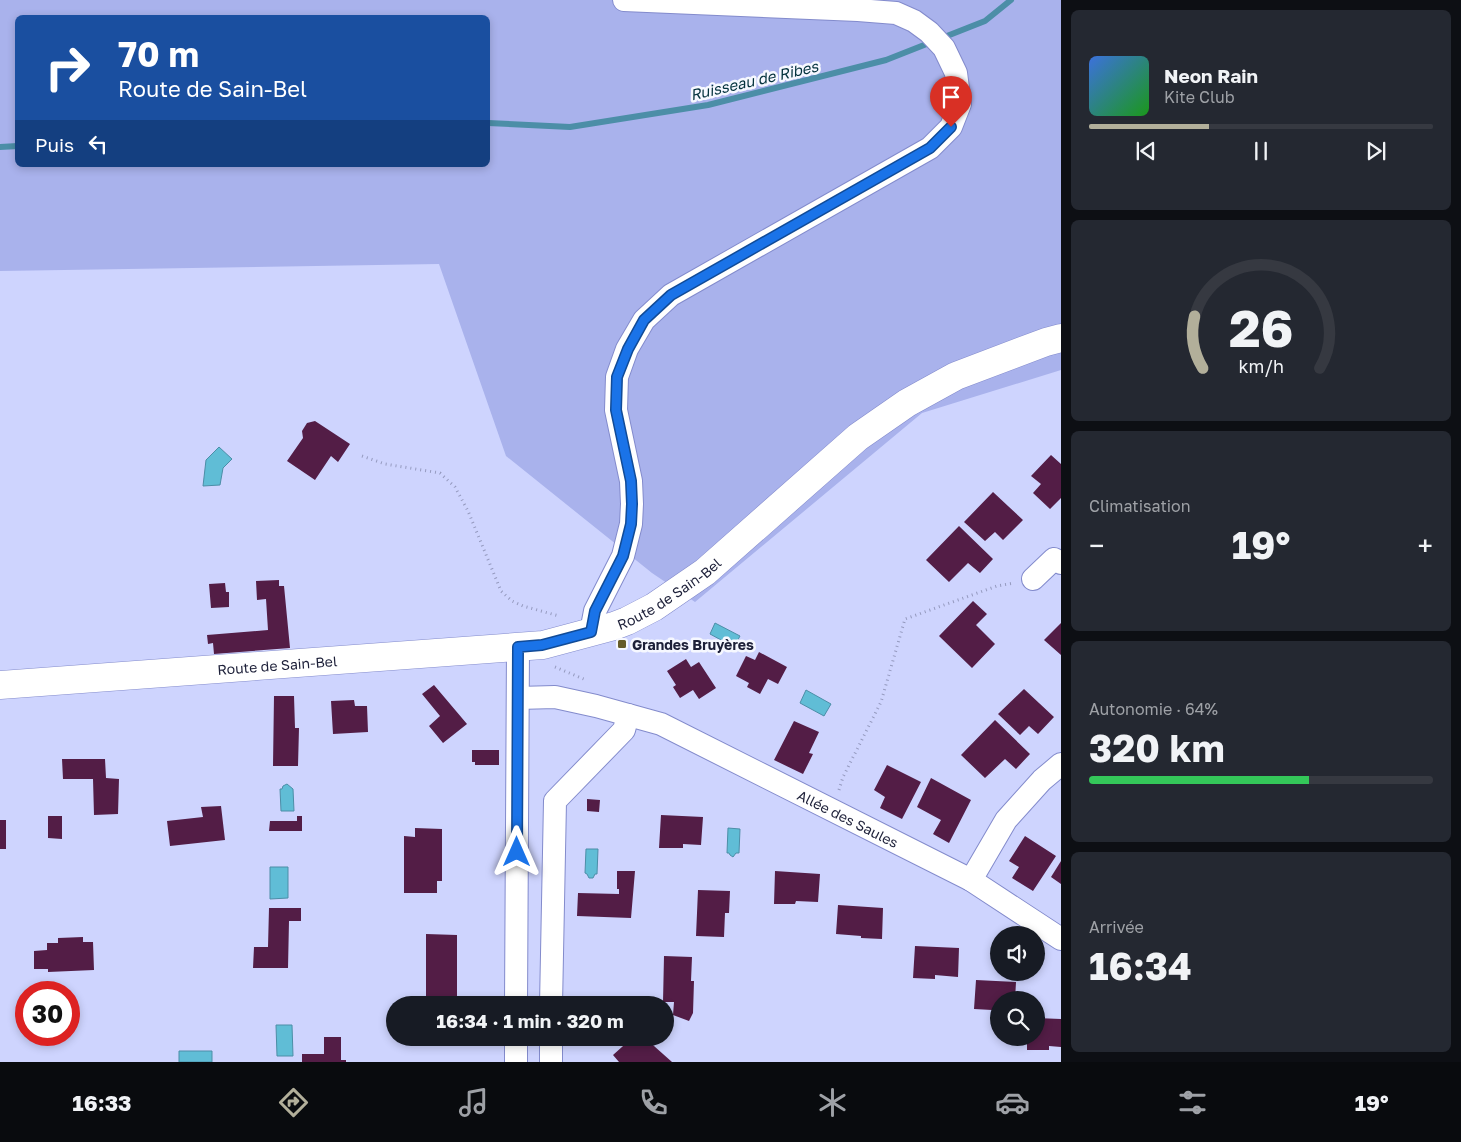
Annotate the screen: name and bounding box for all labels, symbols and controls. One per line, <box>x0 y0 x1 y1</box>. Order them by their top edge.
text: 70 m <box>118 33 199 75</box>
icon: right <box>35 35 100 100</box>
water label: Ruisseau de Ribes <box>688 56 821 103</box>
text: Neon Rain <box>1164 64 1258 87</box>
text: Route de Sain-Bel <box>118 75 307 102</box>
pin <box>930 76 972 127</box>
icon: arrive <box>937 83 965 111</box>
text: Kite Club <box>1164 87 1235 107</box>
icon: left <box>84 130 112 158</box>
text: Puis <box>35 133 74 156</box>
icon: previous <box>1132 137 1160 165</box>
icon: pause <box>1247 137 1275 165</box>
icon: next <box>1362 137 1390 165</box>
text: 26 <box>1229 296 1293 358</box>
text: km/h <box>1238 355 1284 377</box>
text: Climatisation <box>1089 496 1191 516</box>
text: 19° <box>1232 522 1290 567</box>
text: − <box>1089 529 1104 562</box>
text: + <box>1418 529 1433 562</box>
street label: Route de Sain-Bel <box>615 554 724 633</box>
place label: Grandes Bruyères <box>632 636 754 653</box>
marker: Grandes Bruyères <box>616 638 628 650</box>
street label: Route de Sain-Bel <box>217 652 338 677</box>
text: Autonomie · 64% <box>1089 699 1218 719</box>
text: 320 km <box>1089 725 1225 770</box>
street label: Allée des Saules <box>795 786 901 851</box>
position arrow <box>490 825 542 877</box>
text: Arrivée <box>1089 917 1144 937</box>
map controls <box>990 926 1045 1046</box>
button: sound <box>990 926 1045 981</box>
text: 16:34 <box>1089 943 1192 988</box>
speed limit sign: 30 <box>15 981 80 1046</box>
button: search <box>990 991 1045 1046</box>
text: 16:34 · 1 min · 320 m <box>436 1009 624 1032</box>
icon: directions <box>276 1085 311 1120</box>
icon: music <box>456 1085 491 1120</box>
icon: phone <box>636 1085 671 1120</box>
icon: climate <box>815 1085 850 1120</box>
icon: car <box>995 1085 1030 1120</box>
icon: filters <box>1175 1085 1210 1120</box>
text: 16:33 <box>72 1089 132 1116</box>
text: 19° <box>1355 1089 1389 1116</box>

